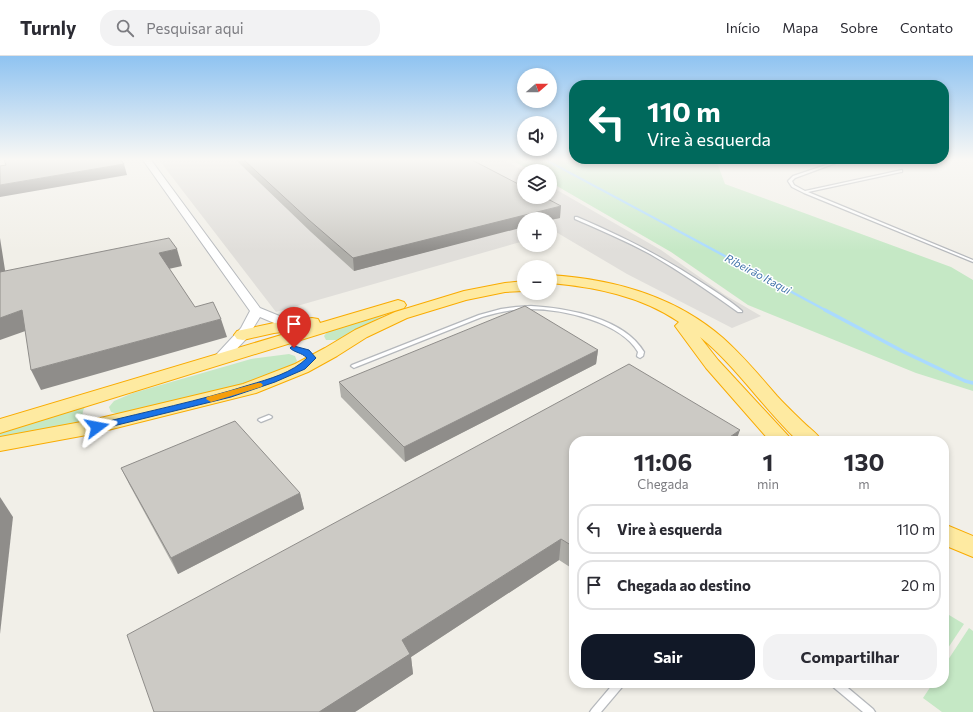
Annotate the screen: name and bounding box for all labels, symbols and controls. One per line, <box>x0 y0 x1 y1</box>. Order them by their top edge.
search box <box>100 10 380 46</box>
text: Turnly <box>20 16 76 39</box>
icon: search <box>114 17 136 39</box>
text: Pesquisar aqui <box>146 19 244 37</box>
text: Início <box>726 19 760 36</box>
text: Mapa <box>782 19 818 36</box>
text: Sobre <box>840 19 878 36</box>
text: Contato <box>900 19 953 36</box>
north arrow <box>517 68 557 108</box>
map controls <box>517 68 557 300</box>
text: 110 m <box>647 94 721 128</box>
icon: left <box>581 96 633 148</box>
button: sound <box>517 116 557 156</box>
text: Vire à esquerda <box>647 128 771 150</box>
button: layers <box>517 164 557 204</box>
button: + <box>517 212 557 252</box>
water label: Ribeirão Itaqui <box>723 251 794 297</box>
button: − <box>517 260 557 300</box>
pin <box>277 307 311 348</box>
icon: arrive <box>283 313 305 335</box>
position arrow <box>76 406 118 448</box>
text: 11:06 <box>634 447 692 476</box>
text: 1 <box>763 447 773 476</box>
text: 130 <box>844 447 884 476</box>
text: Chegada <box>637 476 689 492</box>
text: min <box>757 476 779 492</box>
text: m <box>858 476 870 492</box>
icon: left <box>583 518 605 540</box>
text: Vire à esquerda <box>617 520 722 538</box>
text: 110 m <box>896 520 935 538</box>
icon: arrive <box>583 574 605 596</box>
text: Chegada ao destino <box>617 576 751 594</box>
text: 20 m <box>901 576 935 594</box>
button: Sair <box>581 634 755 680</box>
button: Compartilhar <box>763 634 937 680</box>

